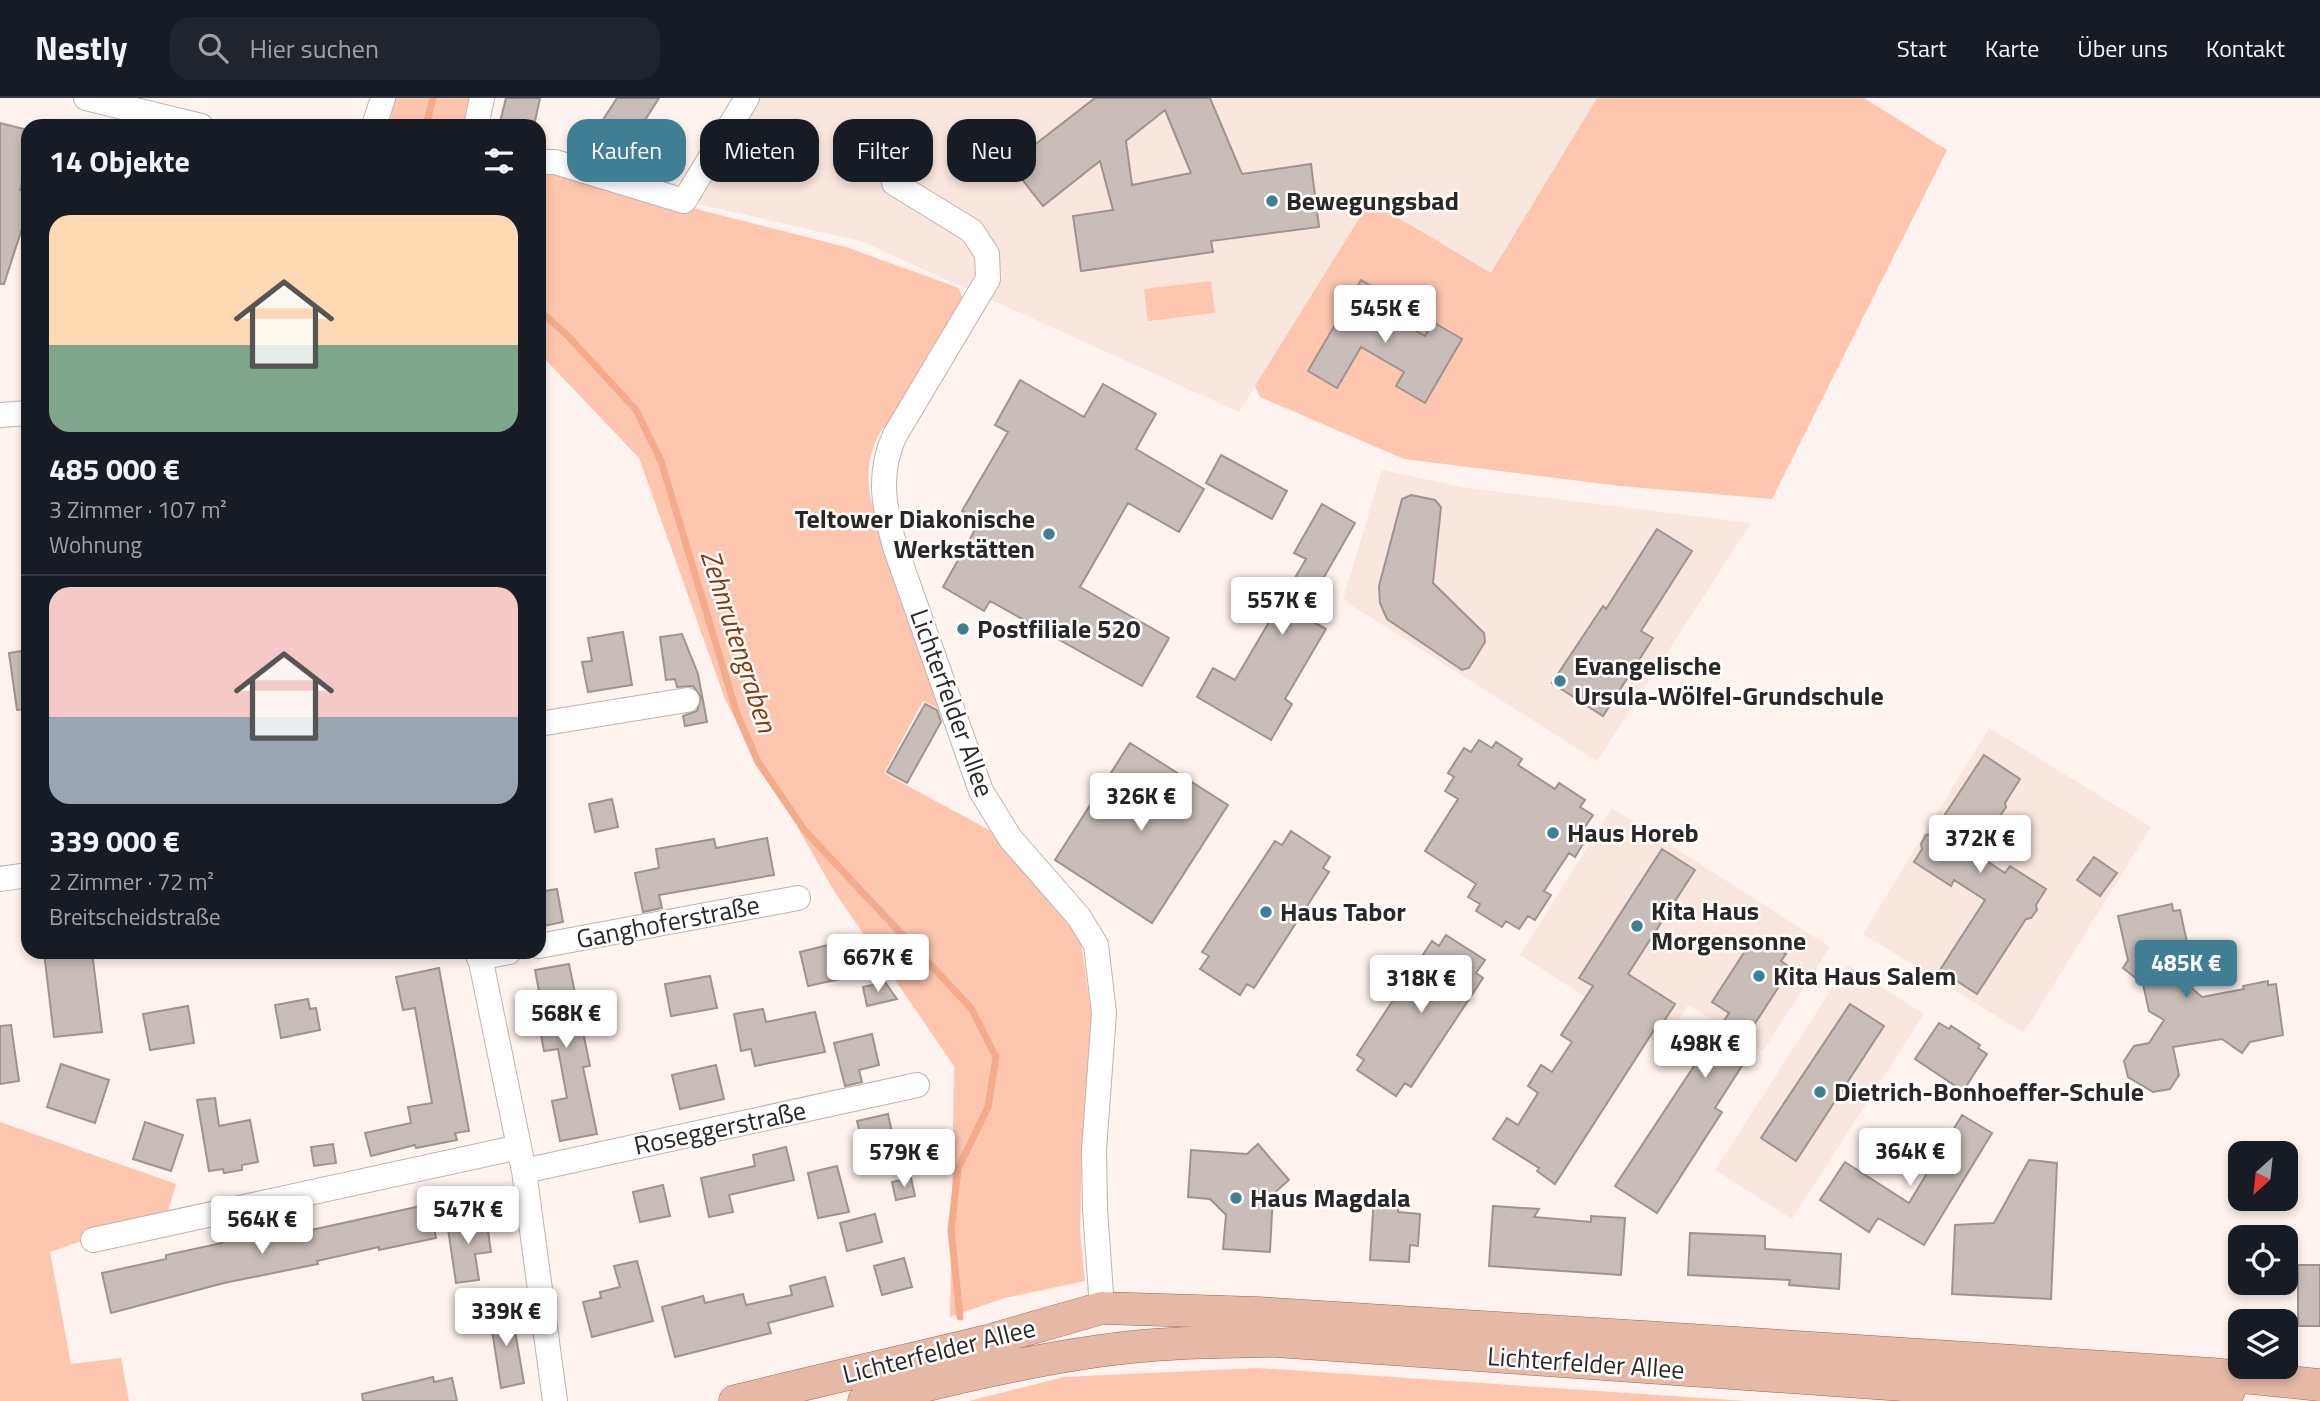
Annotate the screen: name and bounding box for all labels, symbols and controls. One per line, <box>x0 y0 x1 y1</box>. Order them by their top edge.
search box <box>170 17 660 80</box>
text: Nestly <box>35 23 128 73</box>
icon: search <box>194 29 232 67</box>
text: Hier suchen <box>250 29 379 68</box>
text: Start <box>1897 30 1947 66</box>
text: Karte <box>1985 30 2039 66</box>
text: Über uns <box>2077 30 2168 66</box>
text: Kontakt <box>2206 30 2285 66</box>
chip: Kaufen <box>567 119 686 182</box>
chip: Mieten <box>700 119 819 182</box>
chip: Filter <box>833 119 933 182</box>
chip: Neu <box>947 119 1036 182</box>
text: 14 Objekte <box>49 138 190 184</box>
icon: filters <box>480 142 518 180</box>
place label: Bewegungsbad <box>1286 181 1459 220</box>
marker: Bewegungsbad <box>1264 193 1280 209</box>
icon: home <box>221 261 347 387</box>
pin: 545K € <box>1328 286 1442 345</box>
text: 545K € <box>1350 290 1420 325</box>
text: 485 000 € <box>49 446 180 492</box>
text: 3 Zimmer · 107 m² <box>49 492 227 527</box>
place label: Teltower Diakonische Werkstätten <box>795 499 1035 568</box>
marker: Teltower Diakonische Werkstätten <box>1041 526 1057 542</box>
text: Wohnung <box>49 527 142 562</box>
water label: Zehnrutengraben <box>690 544 790 739</box>
pin: 557K € <box>1225 578 1339 637</box>
text: 557K € <box>1247 582 1317 617</box>
street label: Lichterfelder Allee <box>900 603 1005 802</box>
place label: Postfiliale 520 <box>977 609 1141 648</box>
marker: Postfiliale 520 <box>955 621 971 637</box>
icon: home <box>221 633 347 759</box>
place label: Evangelische Ursula-Wölfel-Grundschule <box>1574 646 1884 715</box>
marker: Evangelische Ursula-Wölfel-Grundschule <box>1552 673 1568 689</box>
pin: 326K € <box>1084 774 1198 833</box>
text: 326K € <box>1106 778 1176 813</box>
place label: Haus Horeb <box>1567 813 1699 852</box>
pin: 372K € <box>1923 816 2037 875</box>
text: 339 000 € <box>49 818 180 864</box>
text: 372K € <box>1945 820 2015 855</box>
marker: Haus Horeb <box>1545 825 1561 841</box>
text: 2 Zimmer · 72 m² <box>49 864 214 899</box>
street label: Ganghoferstraße <box>573 885 763 958</box>
place label: Kita Haus Morgensonne <box>1651 891 1806 960</box>
place label: Haus Tabor <box>1280 892 1406 931</box>
text: Breitscheidstraße <box>49 899 221 934</box>
marker: Haus Tabor <box>1258 904 1274 920</box>
marker: Kita Haus Morgensonne <box>1629 918 1645 934</box>
pin: 667K € <box>821 934 935 994</box>
text: 667K € <box>843 939 913 974</box>
pin: 485K € <box>2129 940 2243 1000</box>
text: 485K € <box>2151 945 2221 980</box>
pin: 318K € <box>1364 956 1478 1015</box>
place label: Kita Haus Salem <box>1773 956 1956 995</box>
text: 318K € <box>1386 960 1456 995</box>
marker: Kita Haus Salem <box>1751 968 1767 984</box>
pin: 568K € <box>509 990 623 1050</box>
text: 568K € <box>531 995 601 1030</box>
pin: 498K € <box>1648 1020 1762 1080</box>
text: 498K € <box>1670 1025 1740 1060</box>
place label: Dietrich-Bonhoeffer-Schule <box>1834 1072 2144 1111</box>
marker: Dietrich-Bonhoeffer-Schule <box>1812 1084 1828 1100</box>
street label: Roseggerstraße <box>630 1090 809 1165</box>
pin: 364K € <box>1853 1128 1967 1188</box>
pin: 579K € <box>847 1130 961 1189</box>
text: 364K € <box>1875 1133 1945 1168</box>
text: 579K € <box>869 1134 939 1169</box>
north arrow <box>2228 1141 2298 1211</box>
map controls <box>2228 1141 2298 1379</box>
place label: Haus Magdala <box>1250 1178 1411 1217</box>
pin: 547K € <box>411 1186 525 1246</box>
marker: Haus Magdala <box>1228 1190 1244 1206</box>
text: 547K € <box>433 1191 503 1226</box>
pin: 564K € <box>205 1196 319 1256</box>
text: 564K € <box>227 1201 297 1236</box>
button: locate <box>2228 1225 2298 1295</box>
pin: 339K € <box>449 1288 563 1348</box>
text: 339K € <box>471 1293 541 1328</box>
street label: Lichterfelder Allee <box>838 1308 1039 1393</box>
button: layers <box>2228 1309 2298 1379</box>
street label: Lichterfelder Allee <box>1486 1336 1686 1389</box>

